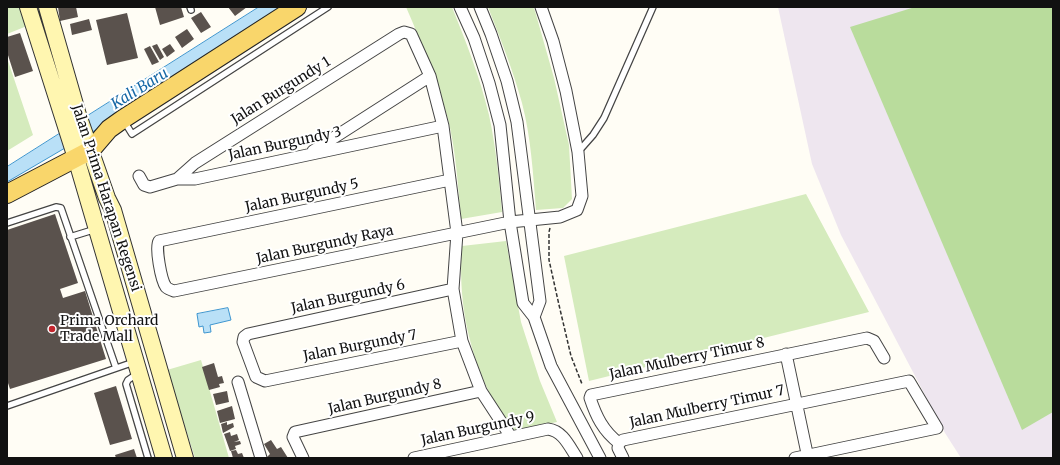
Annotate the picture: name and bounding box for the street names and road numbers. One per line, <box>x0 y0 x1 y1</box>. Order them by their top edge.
street label: Jalan Burgundy 1 <box>228 54 334 128</box>
street label: Jalan Prima Harapan Regensi <box>68 102 144 294</box>
street label: Jalan Burgundy 3 <box>227 124 343 164</box>
street label: Jalan Burgundy 5 <box>244 176 360 216</box>
street label: Jalan Burgundy Raya <box>255 222 395 268</box>
street label: Jalan Burgundy 6 <box>290 277 406 317</box>
street label: Jalan Burgundy 7 <box>302 327 418 365</box>
street label: Jalan Mulberry Timur 8 <box>608 334 766 384</box>
street label: Jalan Burgundy 8 <box>327 376 443 418</box>
street label: Jalan Mulberry Timur 7 <box>628 382 786 432</box>
street label: Jalan Burgundy 9 <box>420 409 536 449</box>

